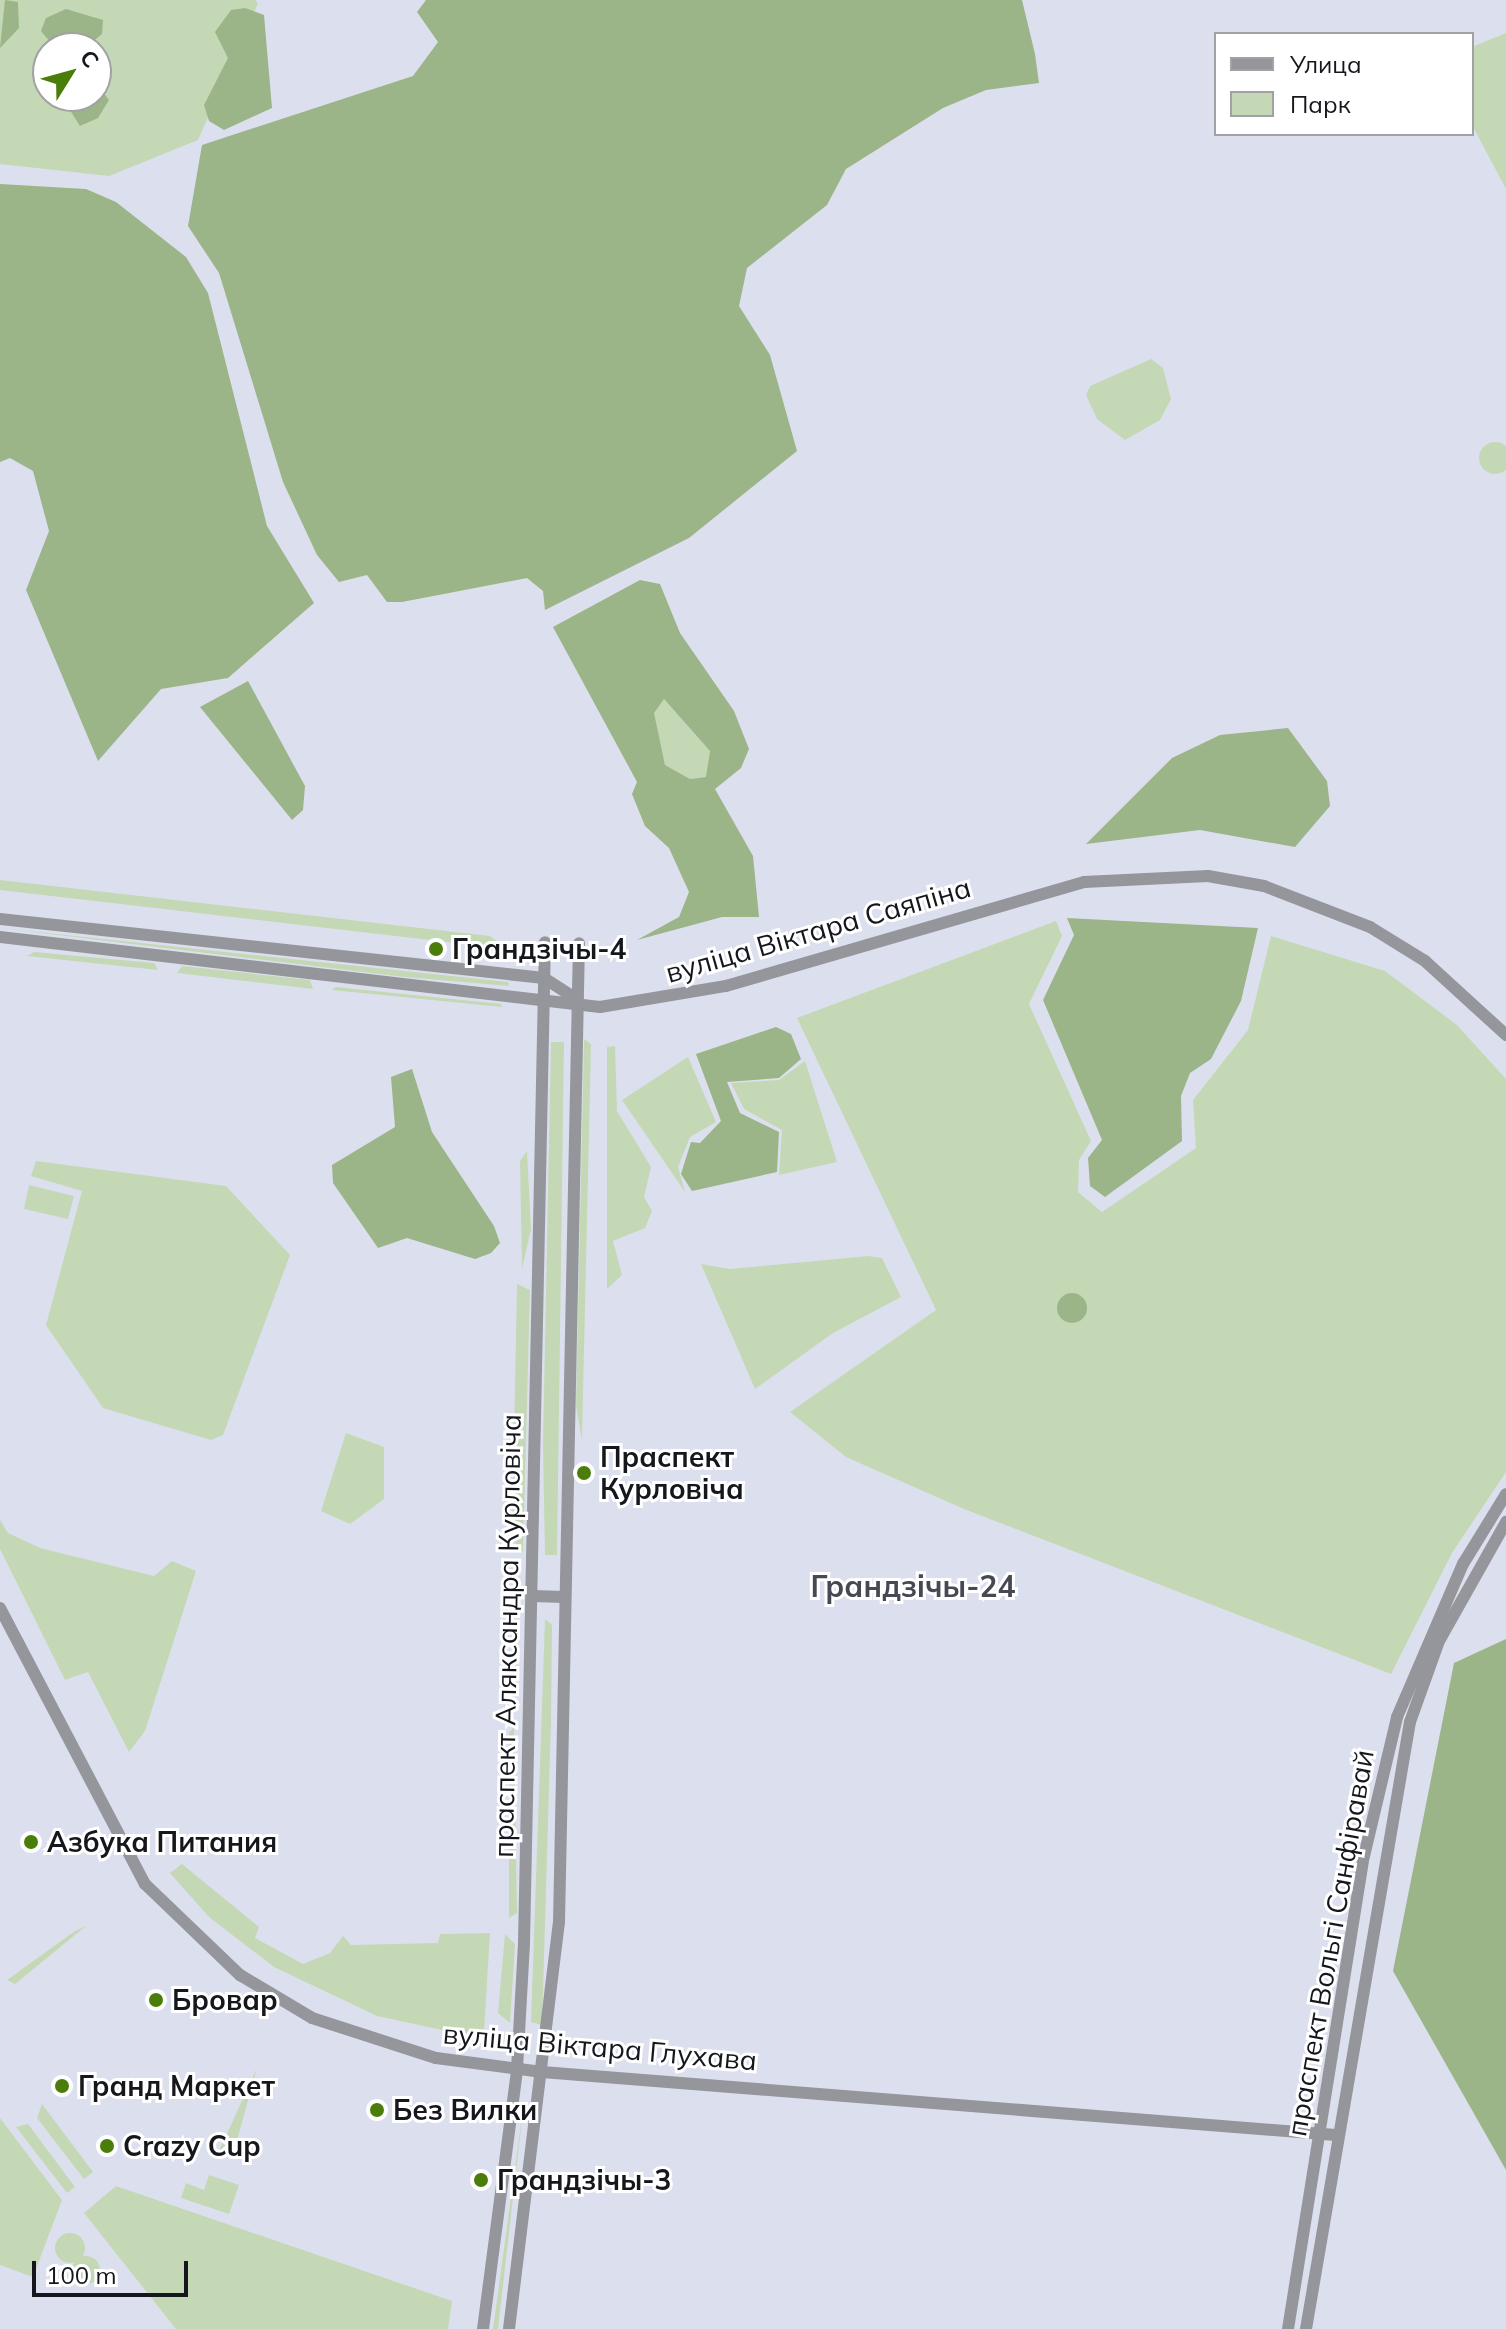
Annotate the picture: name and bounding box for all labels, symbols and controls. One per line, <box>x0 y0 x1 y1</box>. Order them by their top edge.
north arrow <box>32 32 112 112</box>
legend <box>1214 32 1474 136</box>
text: С <box>74 44 105 73</box>
text: Улица <box>1290 49 1362 79</box>
text: Парк <box>1290 89 1351 119</box>
street label: вуліца Віктара Саяпіна <box>662 870 974 990</box>
place label: Грандзічы-4 <box>452 932 626 966</box>
marker: Грандзічы-4 <box>427 940 445 958</box>
street label: праспект Аляксандра Курловіча <box>486 1414 528 1858</box>
place label: Праспект Курловіча <box>600 1440 744 1506</box>
marker: Праспект Курловіча <box>575 1464 593 1482</box>
district label: Грандзічы-24 <box>811 1568 1015 1604</box>
street label: праспект Вольгі Санфіравай <box>1279 1747 1381 2139</box>
place label: Азбука Питания <box>47 1825 277 1859</box>
marker: Азбука Питания <box>22 1833 40 1851</box>
place label: Бровар <box>172 1983 278 2017</box>
marker: Бровар <box>147 1991 165 2009</box>
street label: вуліца Віктара Глухава <box>442 2017 758 2077</box>
place label: Гранд Маркет <box>78 2069 275 2103</box>
marker: Гранд Маркет <box>53 2077 71 2095</box>
place label: Без Вилки <box>393 2093 537 2127</box>
marker: Без Вилки <box>368 2101 386 2119</box>
place label: Crazy Cup <box>123 2129 261 2163</box>
marker: Crazy Cup <box>98 2137 116 2155</box>
place label: Грандзічы-3 <box>497 2163 671 2197</box>
marker: Грандзічы-3 <box>472 2171 490 2189</box>
scale bar <box>36 2245 192 2295</box>
text: 100 m <box>46 2260 117 2290</box>

